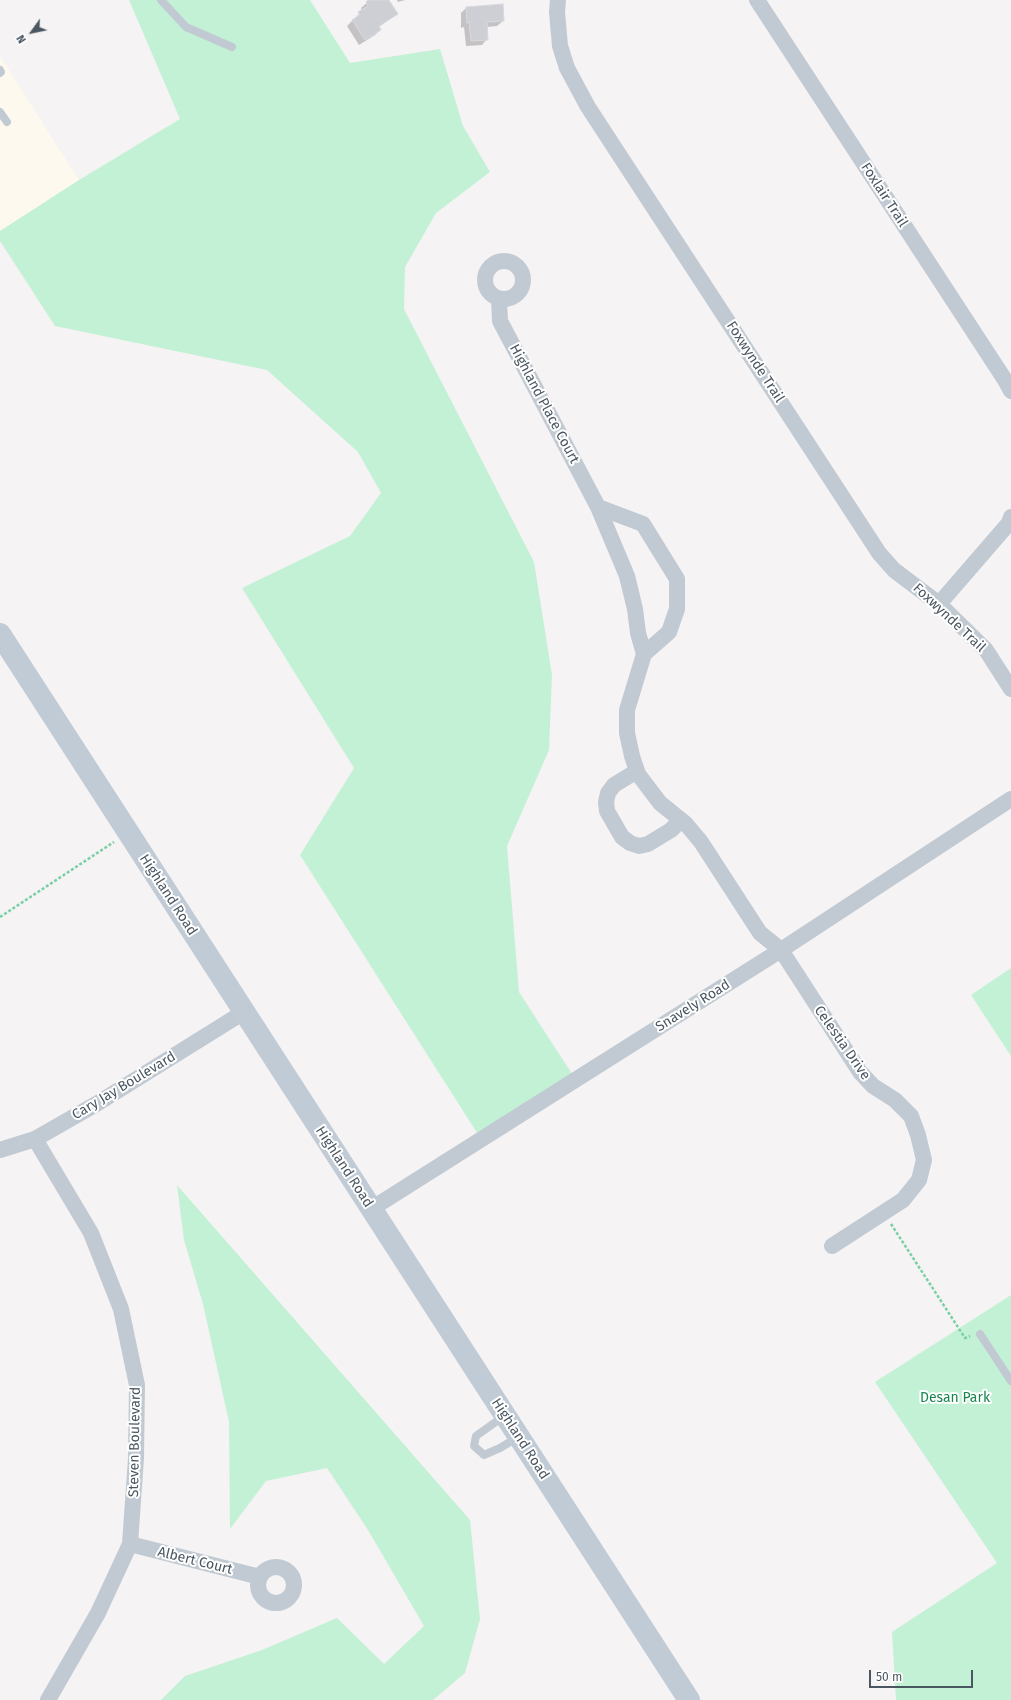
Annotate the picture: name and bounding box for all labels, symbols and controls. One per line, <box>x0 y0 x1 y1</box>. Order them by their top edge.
north arrow <box>12 12 52 52</box>
text: N <box>14 32 29 45</box>
street label: Foxlair Trail <box>857 160 911 230</box>
street label: Foxwynde Trail <box>723 318 787 406</box>
street label: Highland Place Court <box>505 342 583 466</box>
street label: Foxwynde Trail <box>909 580 989 656</box>
street label: Highland Road <box>136 851 200 939</box>
street label: Snavely Road <box>653 976 733 1036</box>
street label: Celestia Drive <box>810 1003 874 1083</box>
street label: Cary Jay Boulevard <box>69 1048 179 1124</box>
street label: Highland Road <box>312 1123 376 1211</box>
street label: Steven Boulevard <box>126 1387 144 1497</box>
park label: Desan Park <box>920 1390 990 1406</box>
street label: Highland Road <box>488 1395 552 1483</box>
street label: Albert Court <box>156 1544 234 1578</box>
scale bar <box>871 1662 975 1688</box>
text: 50 m <box>876 1670 902 1684</box>

